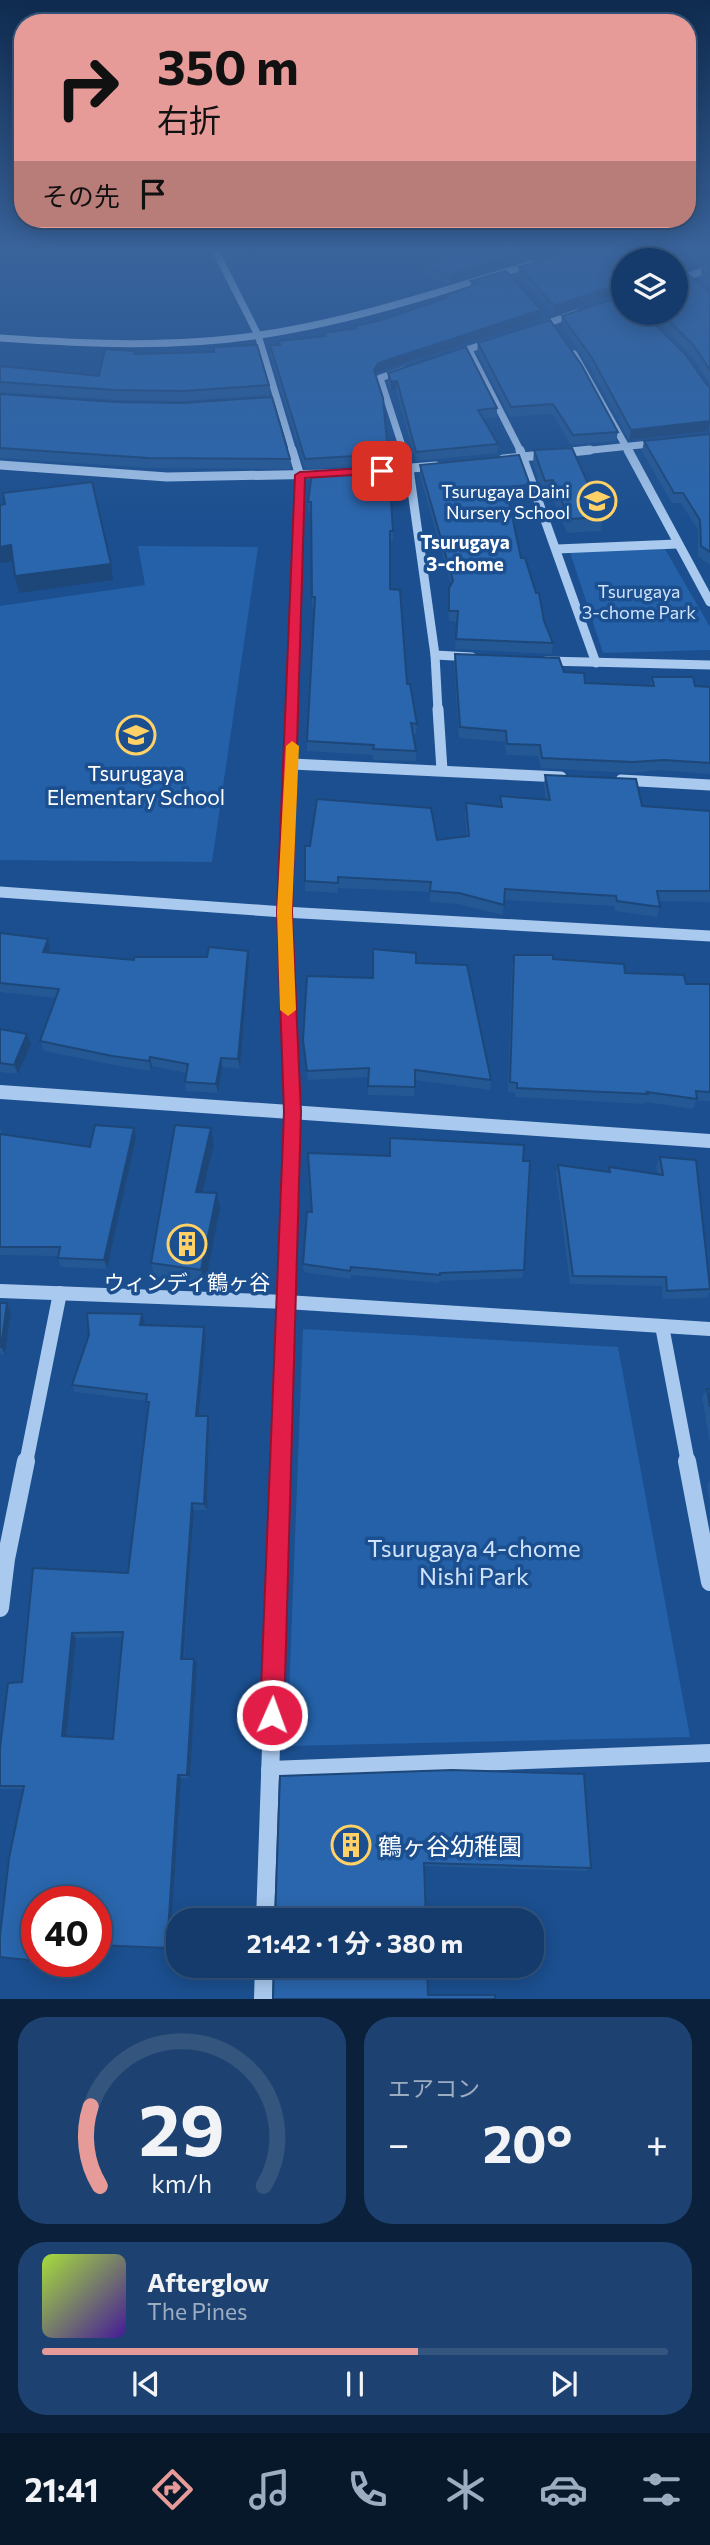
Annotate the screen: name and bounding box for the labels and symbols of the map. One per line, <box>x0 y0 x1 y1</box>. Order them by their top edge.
pin <box>352 441 412 501</box>
place label: Tsurugaya Daini Nursery School <box>441 480 570 523</box>
school or university icon: Tsurugaya Daini Nursery School <box>576 480 618 522</box>
district label: Tsurugaya 3-chome <box>420 530 510 575</box>
park label: Tsurugaya 3-chome Park <box>582 580 696 623</box>
school or university icon: Tsurugaya Elementary School <box>115 714 157 756</box>
place label: Tsurugaya Elementary School <box>47 760 225 809</box>
building icon: ウィンディ鶴ヶ谷 <box>166 1223 208 1265</box>
place label: ウィンディ鶴ヶ谷 <box>104 1269 270 1294</box>
park label: Tsurugaya 4-chome Nishi Park <box>367 1533 581 1590</box>
position arrow <box>235 1678 309 1752</box>
building icon: 鶴ヶ谷幼稚園 <box>330 1824 372 1866</box>
place label: 鶴ヶ谷幼稚園 <box>378 1831 522 1860</box>
speed limit sign: 40 <box>21 1886 112 1977</box>

